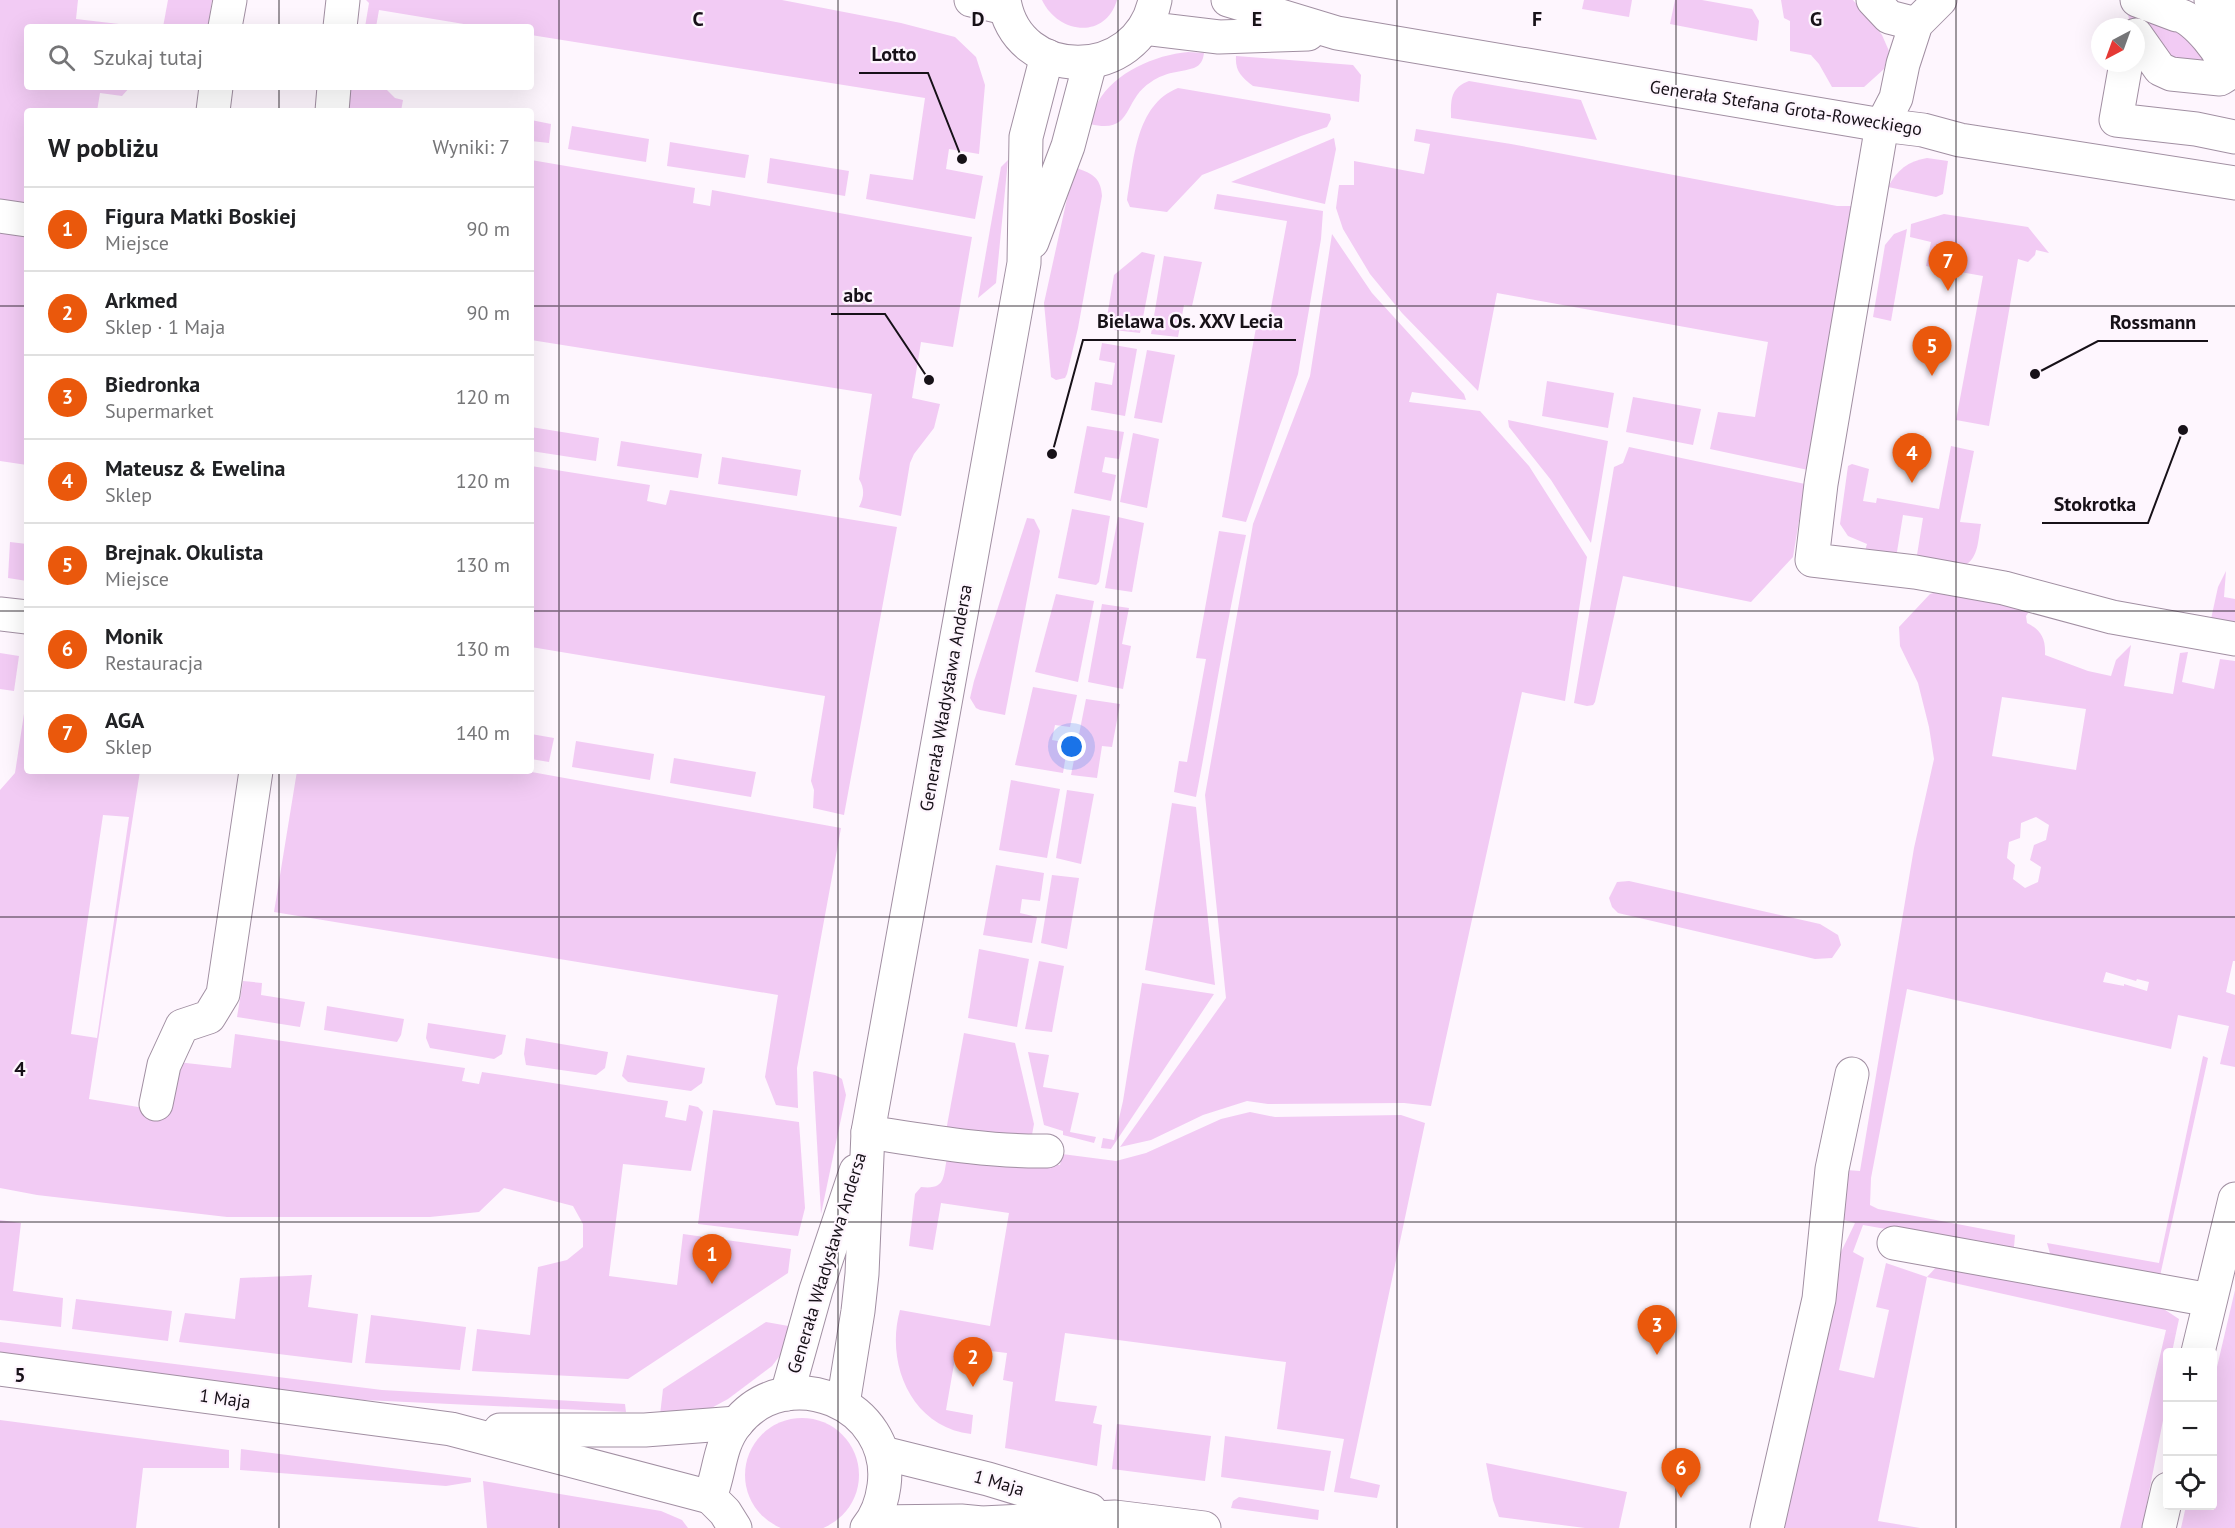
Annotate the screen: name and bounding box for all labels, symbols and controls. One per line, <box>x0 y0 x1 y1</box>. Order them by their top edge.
text: C <box>692 6 704 32</box>
text: D <box>972 6 985 32</box>
text: E <box>1252 6 1262 32</box>
text: F <box>1532 6 1542 32</box>
text: G <box>1810 6 1822 32</box>
north arrow <box>2091 18 2145 72</box>
search box <box>24 24 534 90</box>
callout: Lotto <box>859 35 928 73</box>
icon: search <box>45 41 78 74</box>
text: Lotto <box>872 41 917 67</box>
text: Szukaj tutaj <box>93 43 203 71</box>
street label: Generała Stefana Grota-Roweckiego <box>1648 75 1924 140</box>
text: W pobliżu <box>48 131 159 164</box>
text: Wyniki: 7 <box>433 134 510 160</box>
text: Figura Matki Boskiej <box>105 202 296 230</box>
text: 1 <box>62 216 73 242</box>
text: 90 m <box>467 216 510 242</box>
text: Miejsce <box>105 230 169 256</box>
pin: 7 <box>1928 242 1968 291</box>
callout: abc <box>831 276 885 314</box>
text: abc <box>843 282 873 308</box>
text: Arkmed <box>105 286 178 314</box>
text: 2 <box>62 300 73 326</box>
text: 90 m <box>467 300 510 326</box>
callout: Bielawa Os. XXV Lecia <box>1083 302 1296 340</box>
callout: Rossmann <box>2098 303 2208 341</box>
text: Bielawa Os. XXV Lecia <box>1097 308 1283 334</box>
text: Rossmann <box>2110 309 2196 335</box>
text: Sklep · 1 Maja <box>105 314 225 340</box>
pin: 5 <box>1912 326 1952 376</box>
text: Biedronka <box>105 370 200 398</box>
text: 3 <box>62 384 73 410</box>
text: 120 m <box>456 384 510 410</box>
text: Supermarket <box>105 398 213 424</box>
pin: 4 <box>1892 434 1932 483</box>
text: Mateusz & Ewelina <box>105 454 285 482</box>
text: 4 <box>62 468 73 494</box>
text: 120 m <box>456 468 510 494</box>
text: Sklep <box>105 482 152 508</box>
callout: Stokrotka <box>2042 485 2148 523</box>
text: Stokrotka <box>2054 491 2136 517</box>
text: Brejnak. Okulista <box>105 538 263 566</box>
text: 5 <box>62 552 73 578</box>
text: 130 m <box>456 552 510 578</box>
text: Miejsce <box>105 566 169 592</box>
street label: Generała Władysława Andersa <box>914 583 977 813</box>
text: Monik <box>105 622 163 650</box>
text: 6 <box>62 636 73 662</box>
text: 130 m <box>456 636 510 662</box>
text: Restauracja <box>105 650 203 676</box>
text: AGA <box>105 706 144 734</box>
text: 7 <box>62 720 73 746</box>
text: 140 m <box>456 720 510 746</box>
your location <box>1057 732 1086 761</box>
text: Sklep <box>105 734 152 760</box>
text: 4 <box>14 1056 26 1082</box>
street label: Generała Władysława Andersa <box>782 1150 871 1376</box>
pin: 1 <box>692 1234 732 1284</box>
pin: 3 <box>1638 1306 1676 1355</box>
pin: 2 <box>954 1338 992 1387</box>
map controls <box>2163 1348 2217 1510</box>
button: + <box>2163 1348 2217 1402</box>
text: 5 <box>14 1362 26 1388</box>
street label: 1 Maja <box>198 1384 252 1413</box>
button: − <box>2163 1402 2217 1456</box>
pin: 6 <box>1662 1448 1700 1498</box>
button: locate <box>2163 1456 2217 1510</box>
street label: 1 Maja <box>971 1464 1027 1501</box>

